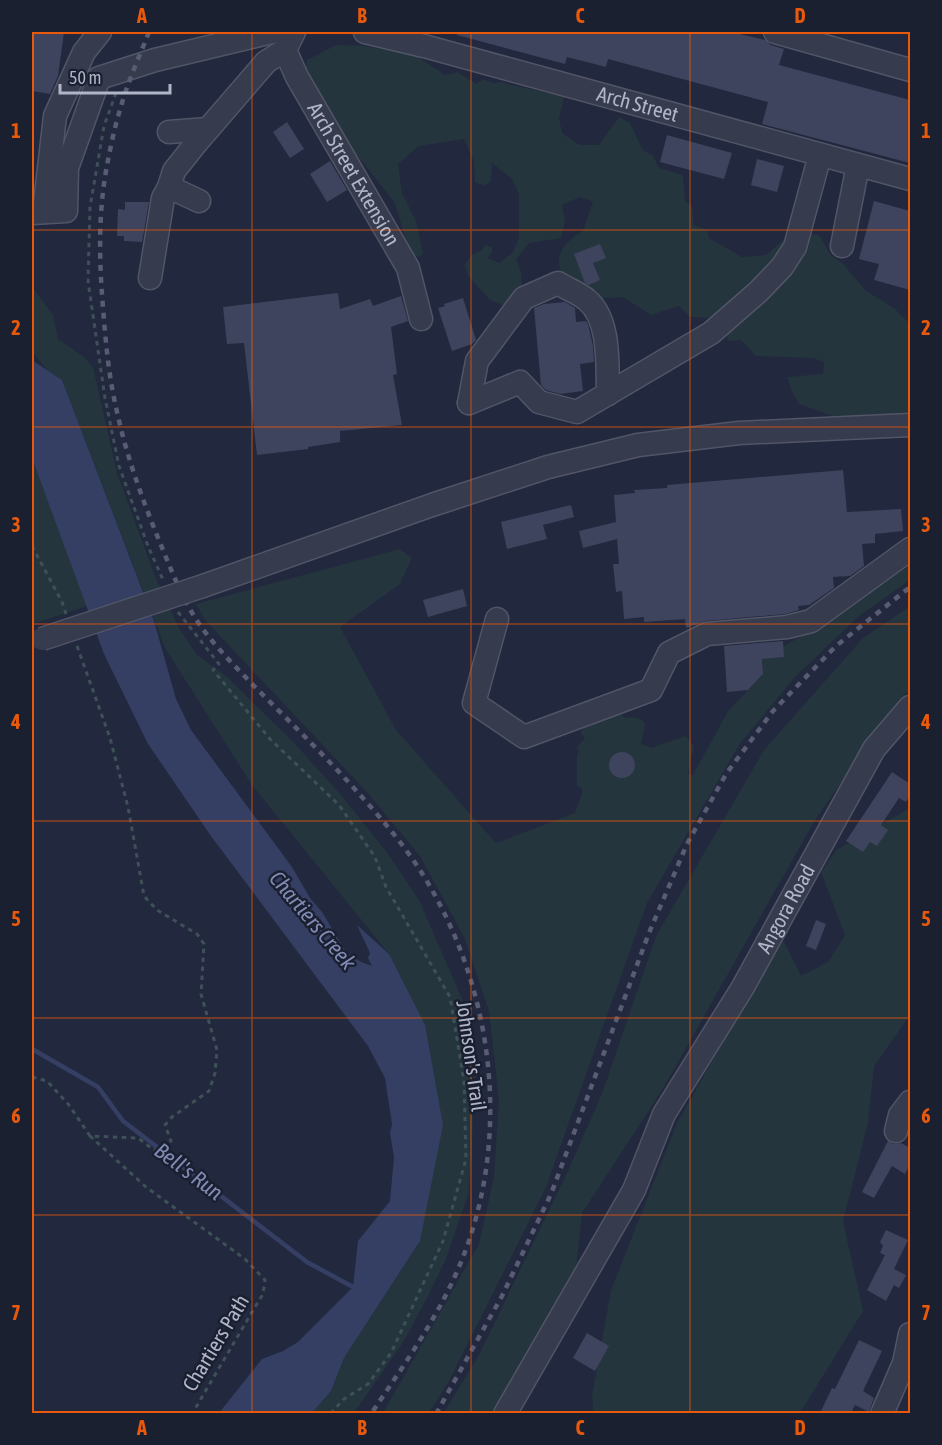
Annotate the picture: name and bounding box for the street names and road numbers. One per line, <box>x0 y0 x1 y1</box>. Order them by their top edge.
street label: Arch Street <box>594 81 681 126</box>
street label: Arch Street Extension <box>303 98 405 250</box>
street label: Angora Road <box>751 860 819 957</box>
street label: Johnson's Trail <box>452 999 492 1113</box>
street label: Chartiers Path <box>177 1290 253 1395</box>

